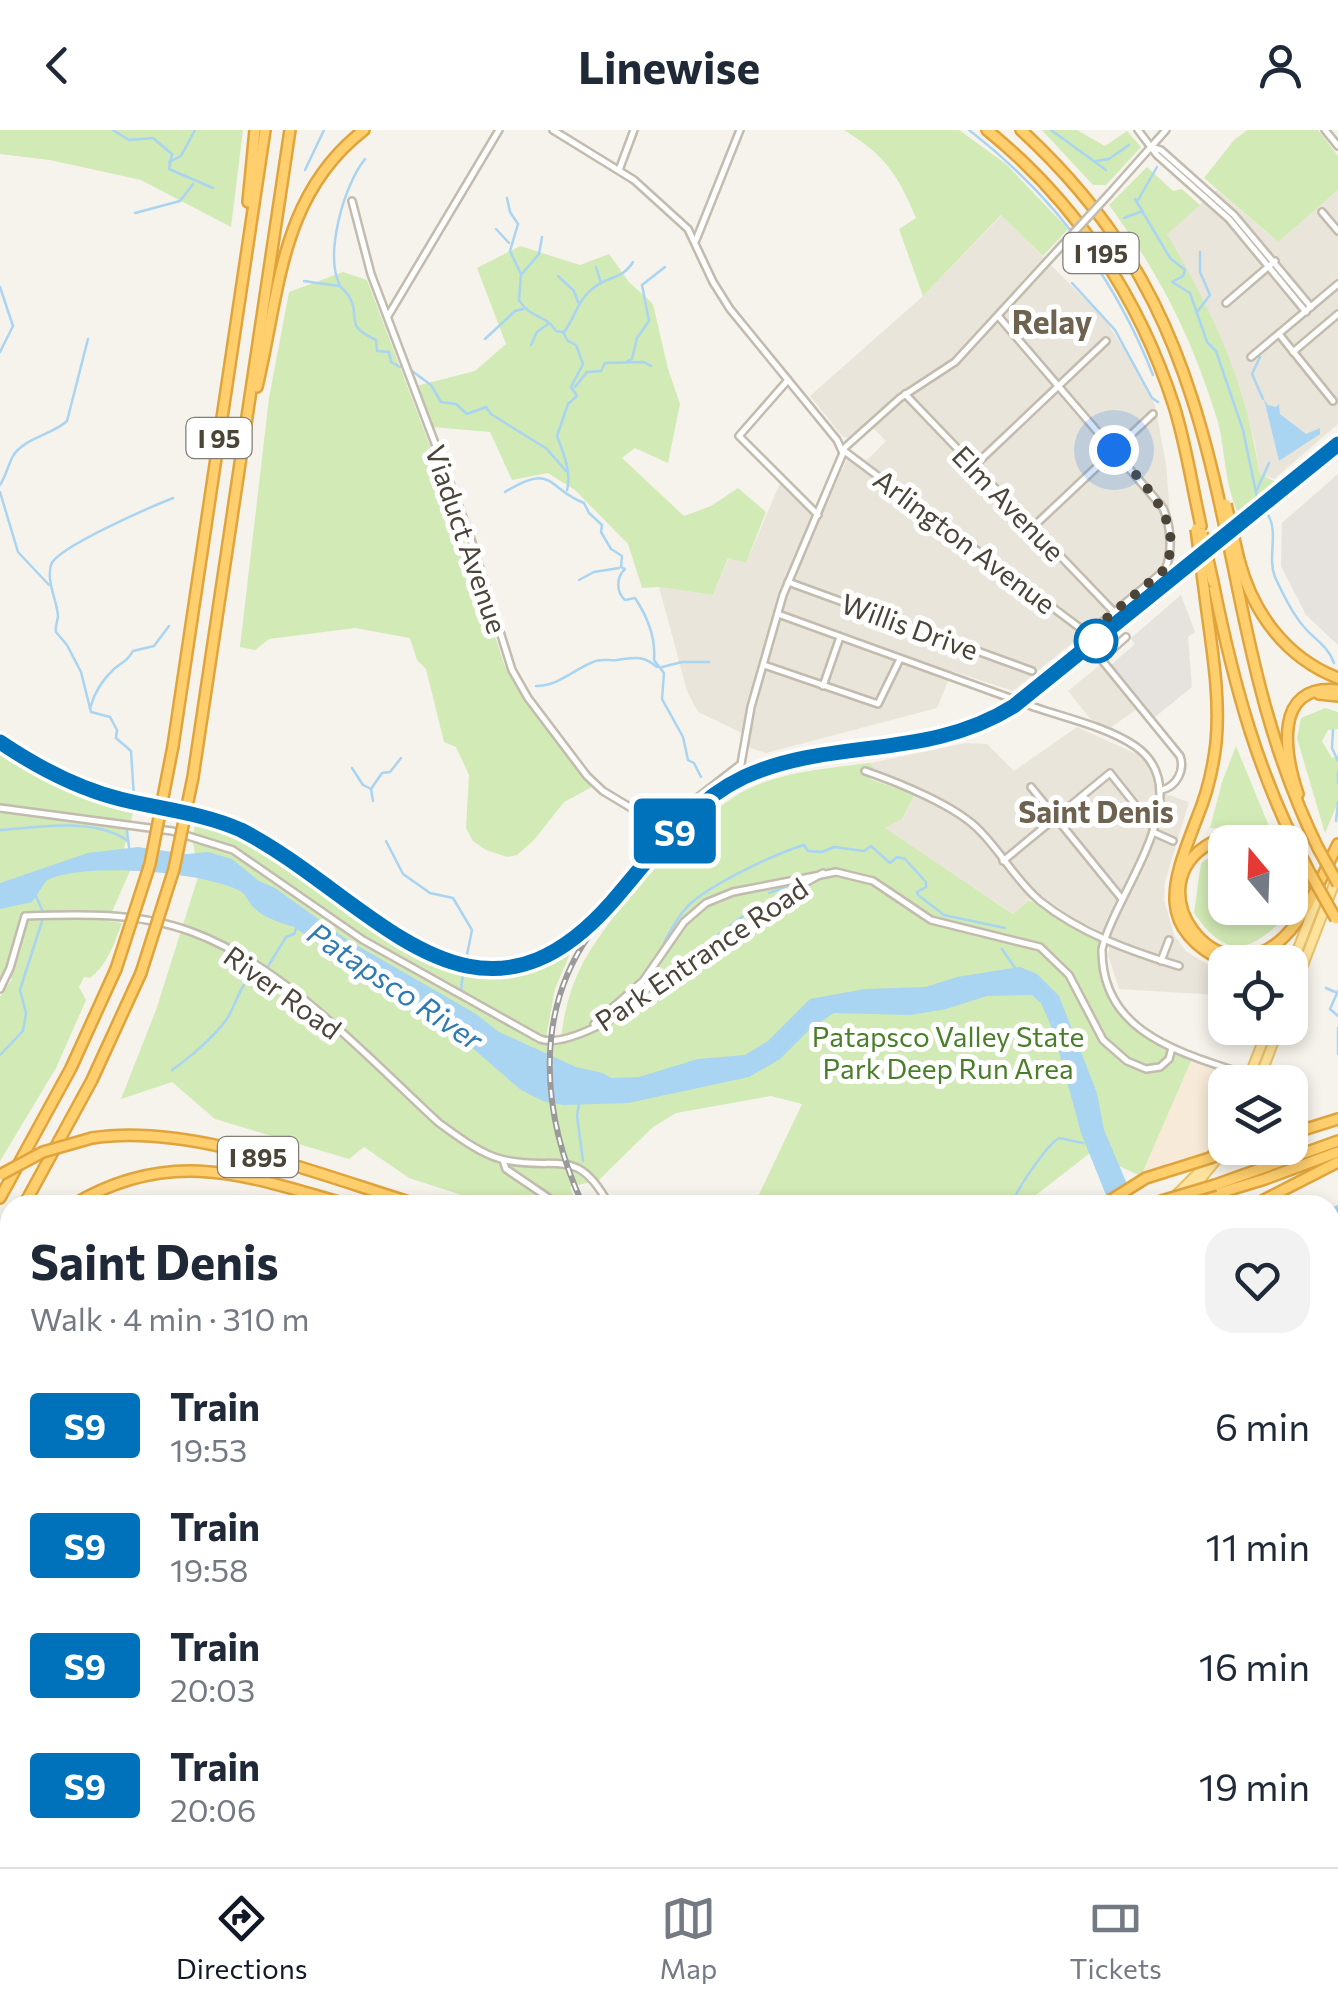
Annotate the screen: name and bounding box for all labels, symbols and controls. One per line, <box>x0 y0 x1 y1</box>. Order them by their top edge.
icon: back <box>30 38 85 93</box>
text: Linewise <box>578 38 760 93</box>
icon: person <box>1253 38 1308 93</box>
road number: I 195 <box>1064 233 1138 273</box>
district label: Relay <box>1012 301 1093 341</box>
road number: I 95 <box>186 418 252 458</box>
your location <box>1089 425 1139 475</box>
street label: Elm Avenue <box>946 438 1072 568</box>
street label: Viaduct Avenue <box>419 440 515 638</box>
street label: Arlington Avenue <box>867 462 1063 620</box>
street label: Willis Drive <box>837 586 983 666</box>
unlabelled marker <box>1075 620 1117 662</box>
district label: Saint Denis <box>1018 792 1174 829</box>
line badge: S9 <box>630 798 720 864</box>
text: S9 <box>654 810 696 853</box>
north arrow <box>1208 825 1308 925</box>
map controls <box>1208 825 1308 1165</box>
street label: Park Entrance Road <box>588 870 814 1038</box>
water label: Patapsco River <box>302 913 491 1058</box>
street label: River Road <box>218 938 348 1046</box>
button: locate <box>1208 945 1308 1045</box>
park label: Patapsco Valley State Park Deep Run Area <box>812 1019 1084 1085</box>
button: layers <box>1208 1065 1308 1165</box>
road number: I 895 <box>218 1137 298 1177</box>
button: heart <box>1205 1228 1310 1333</box>
text: Saint Denis <box>30 1231 279 1290</box>
text: Walk · 4 min · 310 m <box>30 1298 309 1338</box>
text: Train <box>170 1382 260 1429</box>
text: 6 min <box>1215 1402 1310 1449</box>
text: S9 <box>64 1404 106 1447</box>
text: 19:53 <box>170 1429 247 1469</box>
text: Train <box>170 1502 260 1549</box>
text: 11 min <box>1206 1522 1310 1569</box>
text: S9 <box>64 1524 106 1567</box>
text: 19:58 <box>170 1549 248 1589</box>
text: Train <box>170 1622 260 1669</box>
text: 16 min <box>1199 1642 1310 1689</box>
text: S9 <box>64 1644 106 1687</box>
text: 20:03 <box>170 1669 255 1709</box>
text: Train <box>170 1742 260 1789</box>
text: 19 min <box>1199 1762 1310 1809</box>
text: S9 <box>64 1764 106 1807</box>
text: 20:06 <box>170 1789 256 1829</box>
tab: Directions <box>176 1891 307 1985</box>
tab: Map <box>660 1891 717 1985</box>
tab: Tickets <box>1070 1891 1162 1985</box>

